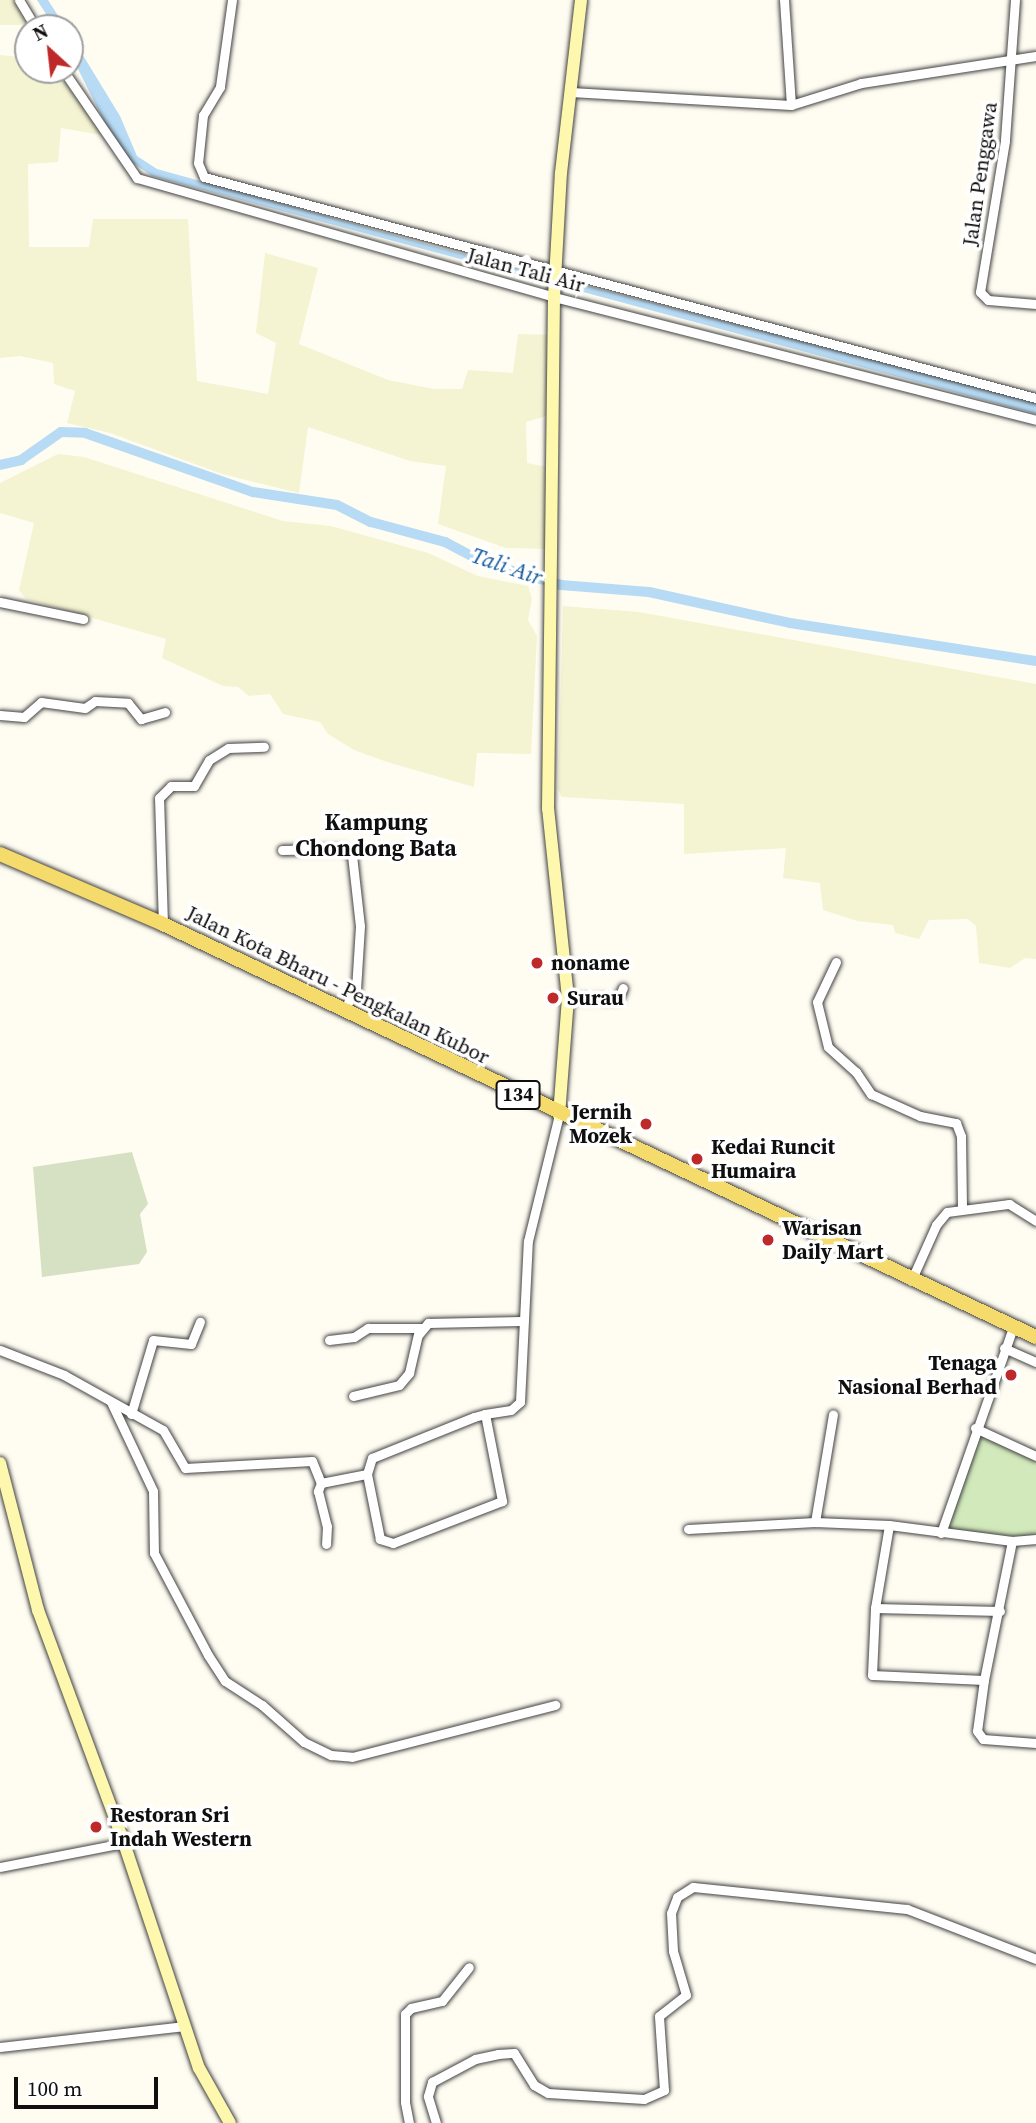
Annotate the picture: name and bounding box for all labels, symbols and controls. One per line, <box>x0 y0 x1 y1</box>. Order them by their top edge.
north arrow <box>14 14 84 84</box>
text: N <box>28 17 52 47</box>
street label: Jalan Penggawa <box>957 100 1003 248</box>
street label: Jalan Tali Air <box>464 242 588 298</box>
water label: Tali Air <box>468 541 546 591</box>
district label: Kampung Chondong Bata <box>295 808 457 862</box>
street label: Jalan Kota Bharu - Pengkalan Kubor <box>182 900 494 1070</box>
place label: noname <box>551 950 630 976</box>
marker: noname <box>529 955 545 971</box>
place label: Surau <box>567 985 624 1011</box>
marker: Surau <box>545 990 561 1006</box>
road number: 134 <box>495 1079 541 1110</box>
place label: Jernih Mozek <box>569 1099 632 1149</box>
marker: Jernih Mozek <box>638 1116 654 1132</box>
place label: Kedai Runcit Humaira <box>711 1134 835 1184</box>
marker: Kedai Runcit Humaira <box>689 1151 705 1167</box>
place label: Warisan Daily Mart <box>782 1215 883 1265</box>
marker: Warisan Daily Mart <box>760 1232 776 1248</box>
place label: Tenaga Nasional Berhad <box>838 1350 997 1400</box>
marker: Tenaga Nasional Berhad <box>1003 1367 1019 1383</box>
place label: Restoran Sri Indah Western <box>110 1802 252 1852</box>
marker: Restoran Sri Indah Western <box>88 1819 104 1835</box>
scale bar <box>18 2064 161 2108</box>
text: 100 m <box>27 2074 82 2103</box>

